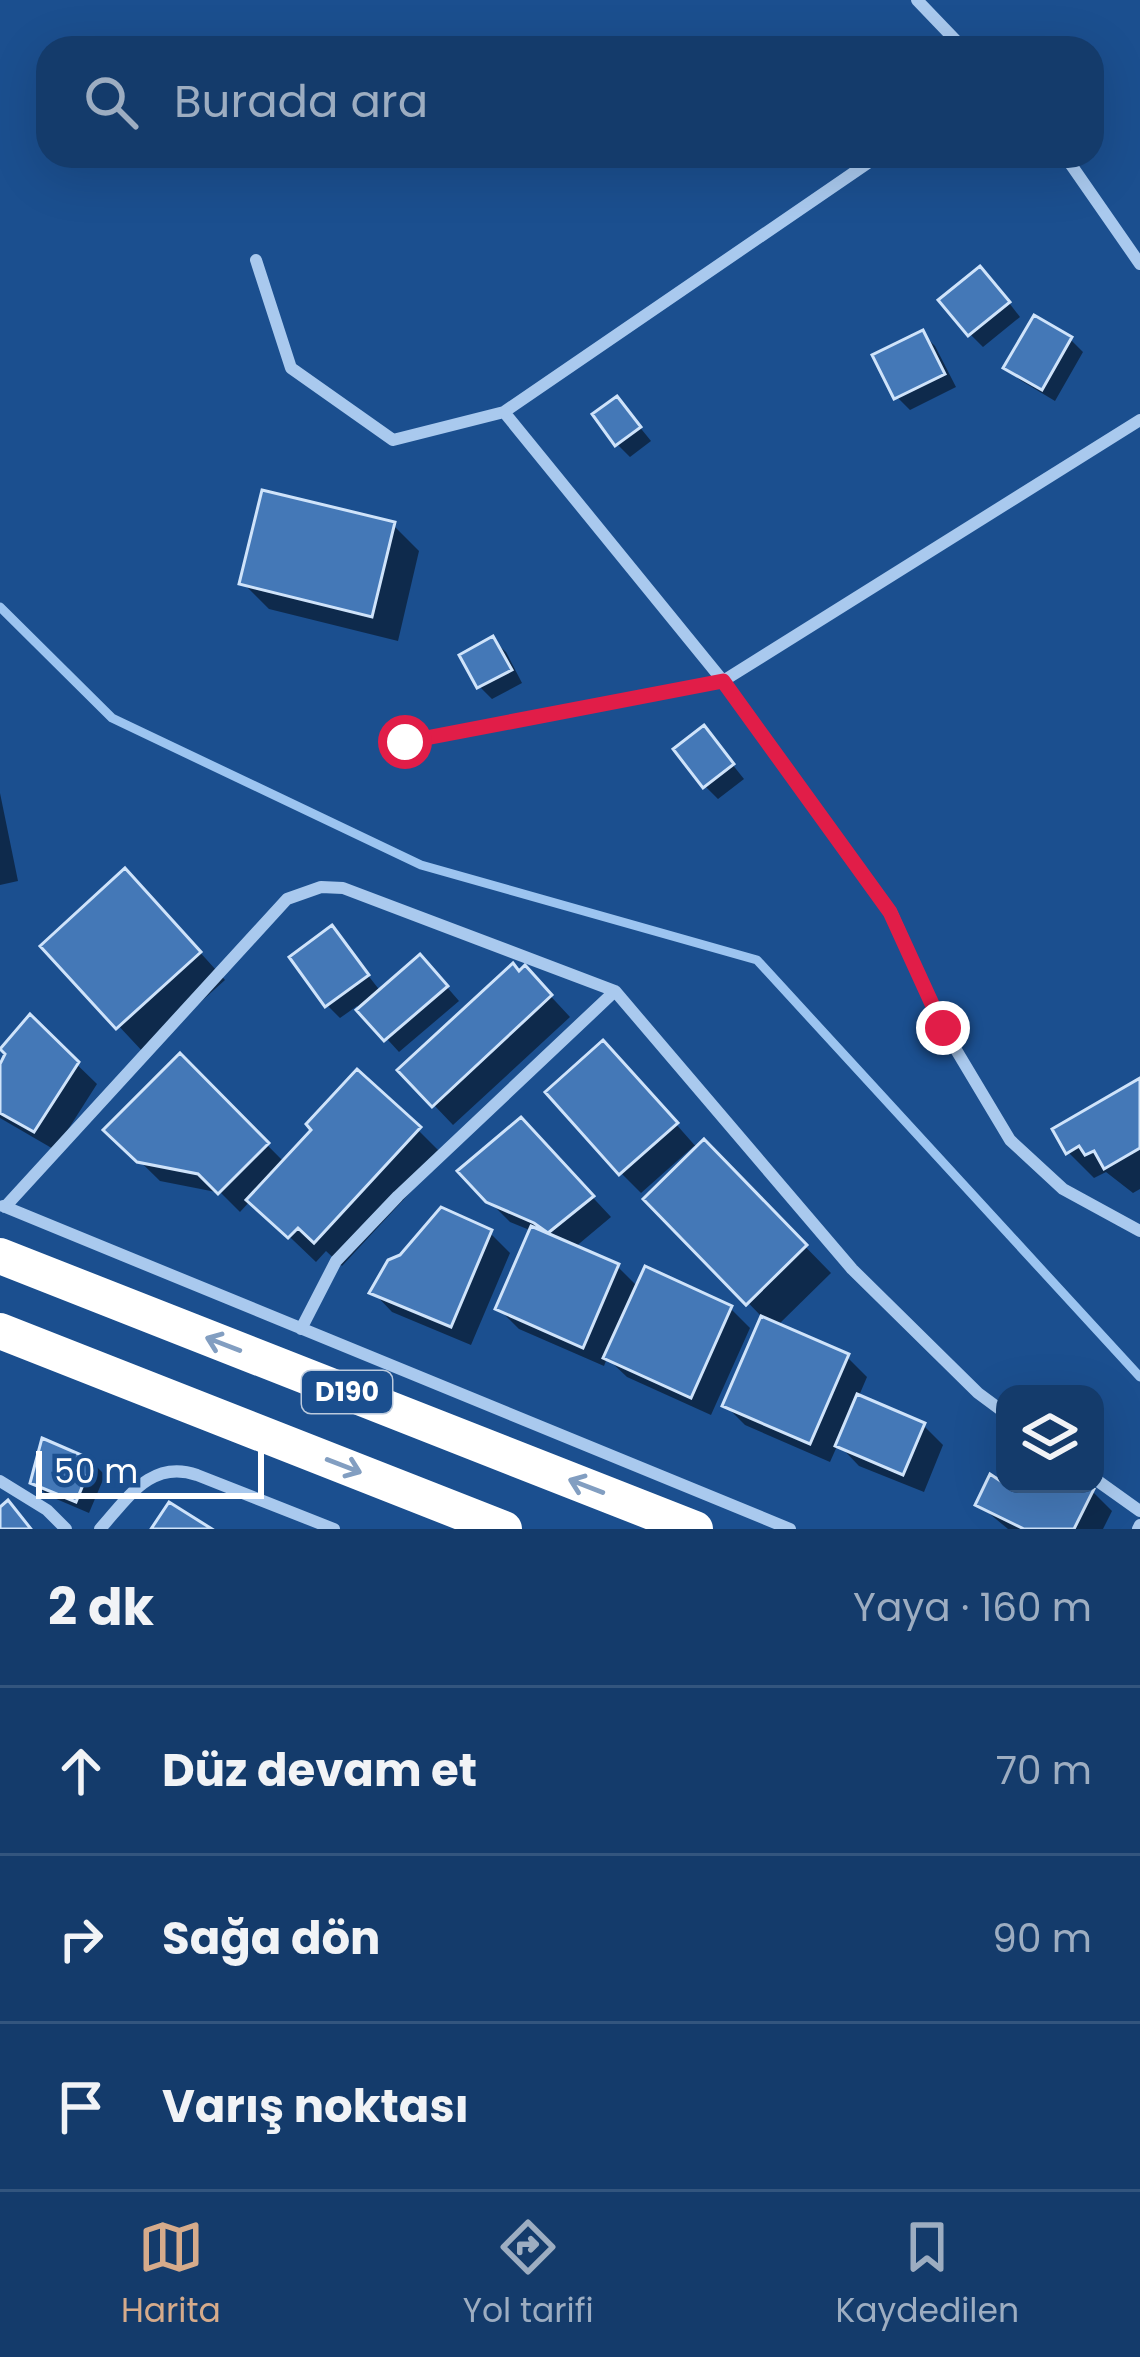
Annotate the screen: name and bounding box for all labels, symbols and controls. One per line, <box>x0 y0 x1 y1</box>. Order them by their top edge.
search box <box>36 36 1104 168</box>
icon: search <box>78 69 144 135</box>
text: Burada ara <box>174 70 428 133</box>
route start <box>378 715 432 769</box>
route end <box>916 1001 970 1055</box>
one-way arrow <box>205 1331 242 1353</box>
road number: D190 <box>302 1371 392 1413</box>
map controls <box>996 1385 1104 1493</box>
button: layers <box>996 1385 1104 1493</box>
scale bar <box>36 1445 264 1498</box>
text: 50 m <box>54 1448 138 1495</box>
one-way arrow <box>324 1457 361 1478</box>
one-way arrow <box>568 1474 605 1495</box>
text: 2 dk <box>48 1571 154 1643</box>
text: Yaya · 160 m <box>853 1580 1092 1635</box>
icon: ahead <box>48 1738 114 1804</box>
text: Düz devam et <box>162 1739 477 1802</box>
text: 70 m <box>996 1743 1092 1798</box>
icon: right <box>48 1906 114 1972</box>
text: Sağa dön <box>162 1907 380 1970</box>
text: 90 m <box>992 1911 1092 1966</box>
icon: arrive <box>48 2074 114 2140</box>
text: Varış noktası <box>162 2075 469 2138</box>
tab: Harita <box>121 2214 221 2336</box>
tab: Yol tarifi <box>463 2214 594 2336</box>
tab: Kaydedilen <box>836 2214 1019 2336</box>

